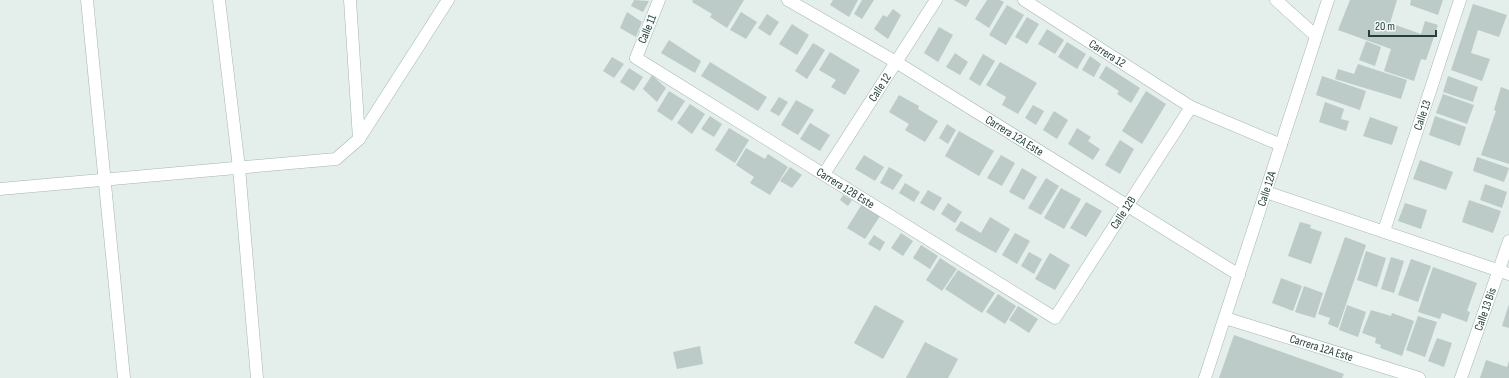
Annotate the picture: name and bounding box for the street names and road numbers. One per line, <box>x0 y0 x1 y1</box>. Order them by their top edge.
street label: Calle 11 <box>635 12 660 46</box>
street label: Carrera 12 <box>1086 36 1128 71</box>
street label: Calle 12 <box>866 71 895 105</box>
street label: Calle 13 <box>1411 98 1435 132</box>
street label: Carrera 12A Este <box>982 112 1046 160</box>
street label: Carrera 12B Este <box>813 165 877 212</box>
street label: Calle 12A <box>1254 169 1280 208</box>
street label: Calle 12B <box>1107 194 1139 232</box>
street label: Calle 13 Bis <box>1471 286 1500 333</box>
street label: Carrera 12A Este <box>1288 331 1355 365</box>

